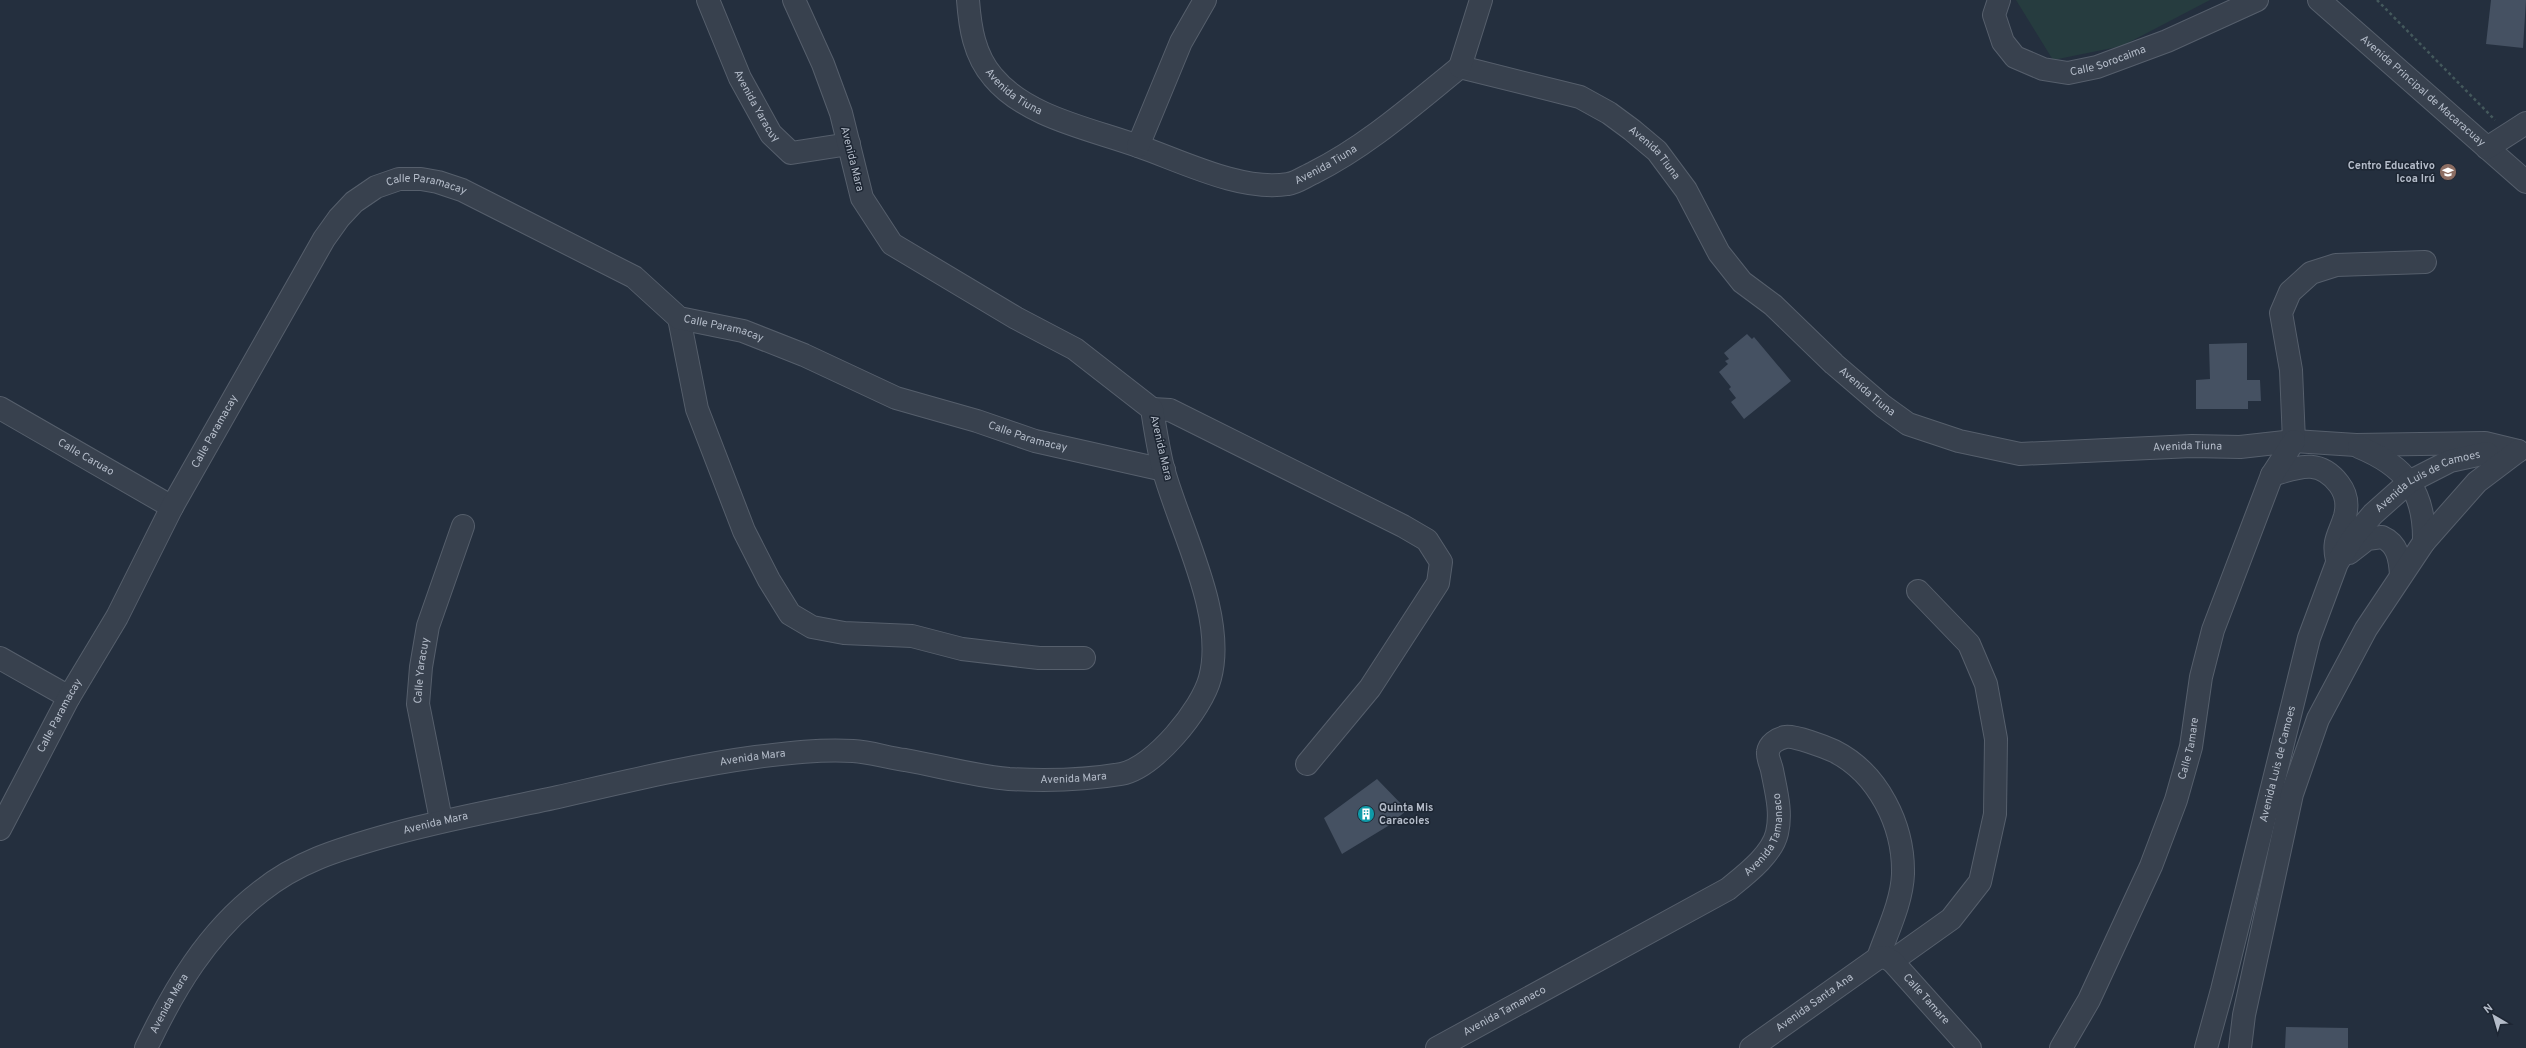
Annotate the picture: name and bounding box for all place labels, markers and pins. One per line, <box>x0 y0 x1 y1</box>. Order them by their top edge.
place label: Centro Educativo Icoa Irú <box>2348 159 2435 186</box>
school or university icon: Centro Educativo Icoa Irú <box>2438 162 2458 182</box>
place label: Quinta Mis Caracoles <box>1379 801 1434 828</box>
building icon: Quinta Mis Caracoles <box>1356 804 1376 824</box>

